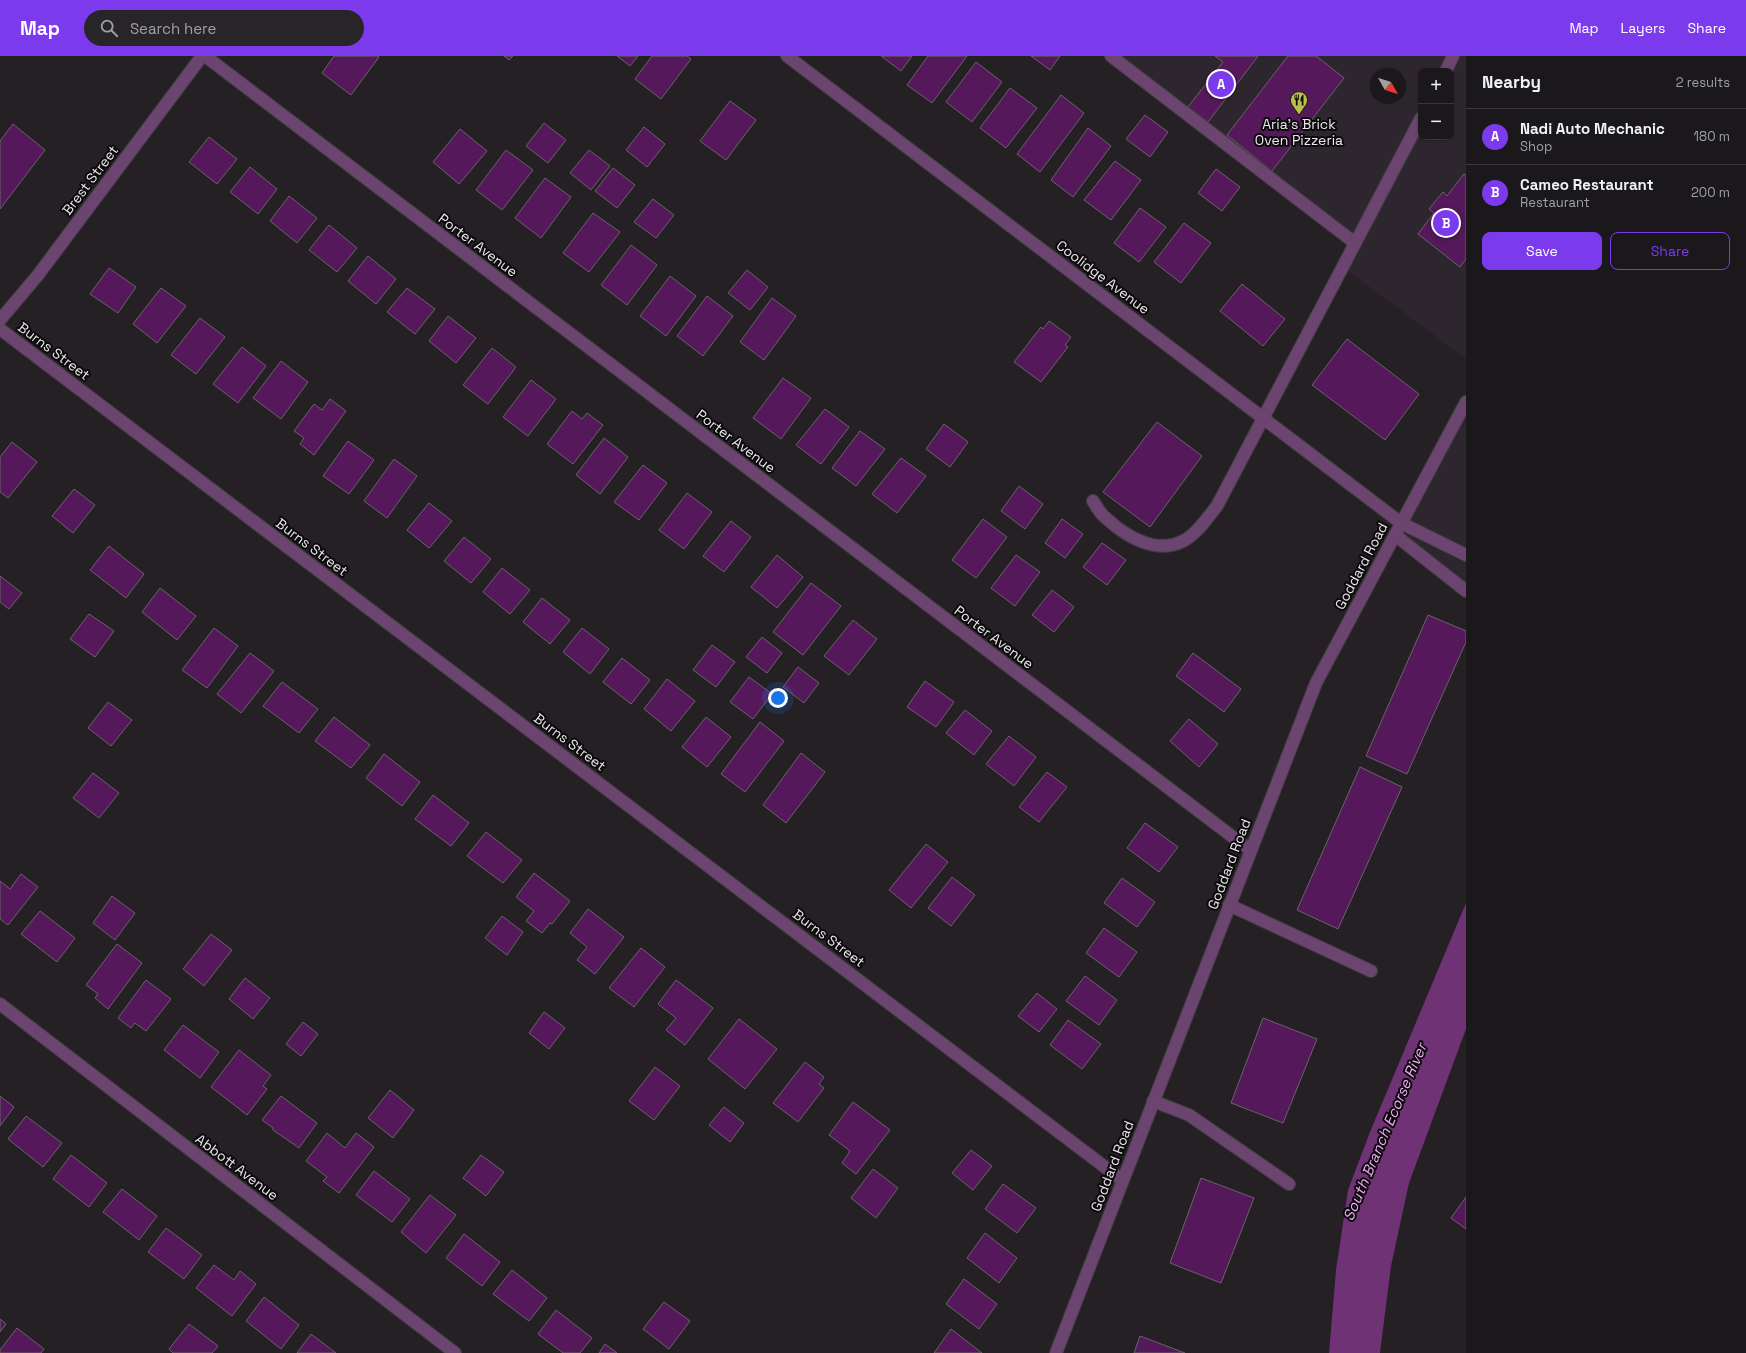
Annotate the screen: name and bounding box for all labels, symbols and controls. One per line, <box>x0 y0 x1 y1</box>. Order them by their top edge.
search box <box>84 10 364 46</box>
text: Map <box>20 16 60 41</box>
icon: search <box>98 17 120 39</box>
text: Search here <box>130 19 216 38</box>
text: Map <box>1569 19 1599 37</box>
text: Layers <box>1621 19 1665 37</box>
text: Share <box>1687 19 1726 37</box>
north arrow <box>1370 68 1406 104</box>
map controls <box>1418 68 1454 140</box>
button: + <box>1418 68 1454 104</box>
pin: A <box>1208 69 1234 99</box>
text: Nearby <box>1482 71 1541 93</box>
text: 2 results <box>1676 74 1730 91</box>
restaurant icon: Aria's Brick Oven Pizzeria <box>1289 90 1309 115</box>
button: − <box>1418 104 1454 140</box>
place label: Aria's Brick Oven Pizzeria <box>1255 115 1343 149</box>
text: Nadi Auto Mechanic <box>1520 119 1665 138</box>
text: A <box>1491 128 1499 145</box>
text: 180 m <box>1694 128 1730 145</box>
text: Shop <box>1520 138 1552 155</box>
street label: Brest Street <box>58 142 122 218</box>
text: Cameo Restaurant <box>1520 175 1653 194</box>
text: B <box>1491 184 1499 201</box>
text: 200 m <box>1691 184 1730 201</box>
text: Restaurant <box>1520 194 1590 211</box>
pin: B <box>1433 208 1459 238</box>
street label: Porter Avenue <box>435 209 521 281</box>
button: Save <box>1482 232 1602 270</box>
button: Share <box>1610 232 1730 270</box>
street label: Coolidge Avenue <box>1053 236 1153 318</box>
street label: Burns Street <box>14 318 94 384</box>
street label: Porter Avenue <box>693 405 779 477</box>
street label: Burns Street <box>272 514 352 580</box>
street label: Goddard Road <box>1331 519 1391 613</box>
street label: Porter Avenue <box>951 601 1037 673</box>
your location <box>768 688 788 708</box>
street label: Burns Street <box>530 709 610 775</box>
street label: Goddard Road <box>1203 816 1255 912</box>
street label: Burns Street <box>789 905 869 971</box>
water label: South Branch Ecorse River <box>1338 1039 1431 1223</box>
street label: Goddard Road <box>1086 1118 1138 1214</box>
street label: Abbott Avenue <box>192 1130 282 1204</box>

